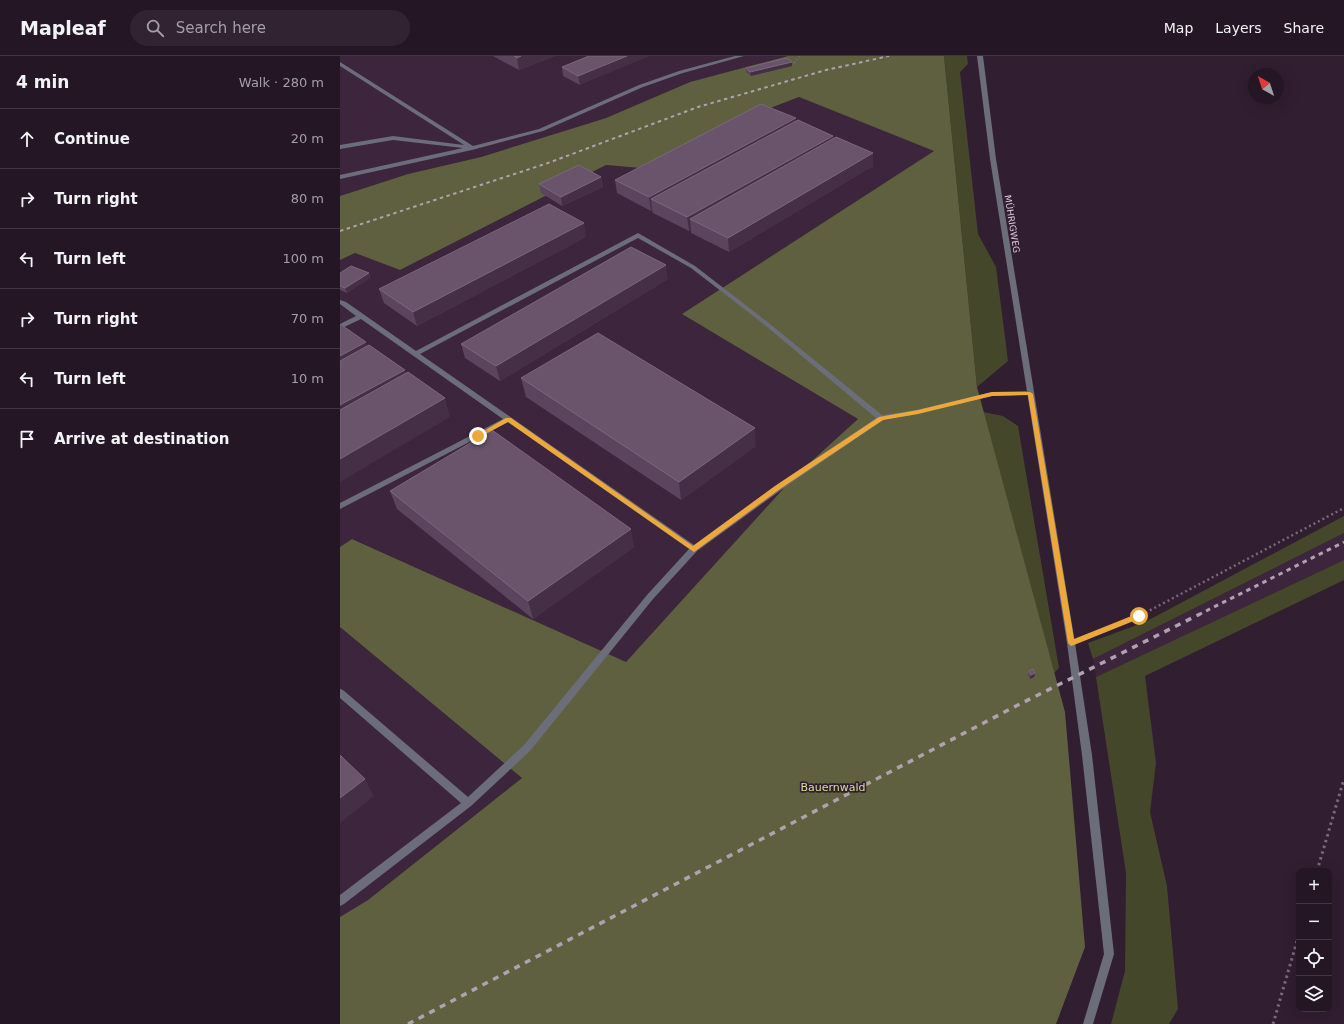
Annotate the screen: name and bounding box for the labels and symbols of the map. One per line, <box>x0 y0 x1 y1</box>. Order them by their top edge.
north arrow <box>1248 68 1284 104</box>
street label: MÜHRIGWEG <box>1002 194 1022 254</box>
route end <box>469 427 487 445</box>
route start <box>1130 607 1148 625</box>
park label: Bauernwald <box>800 781 866 794</box>

